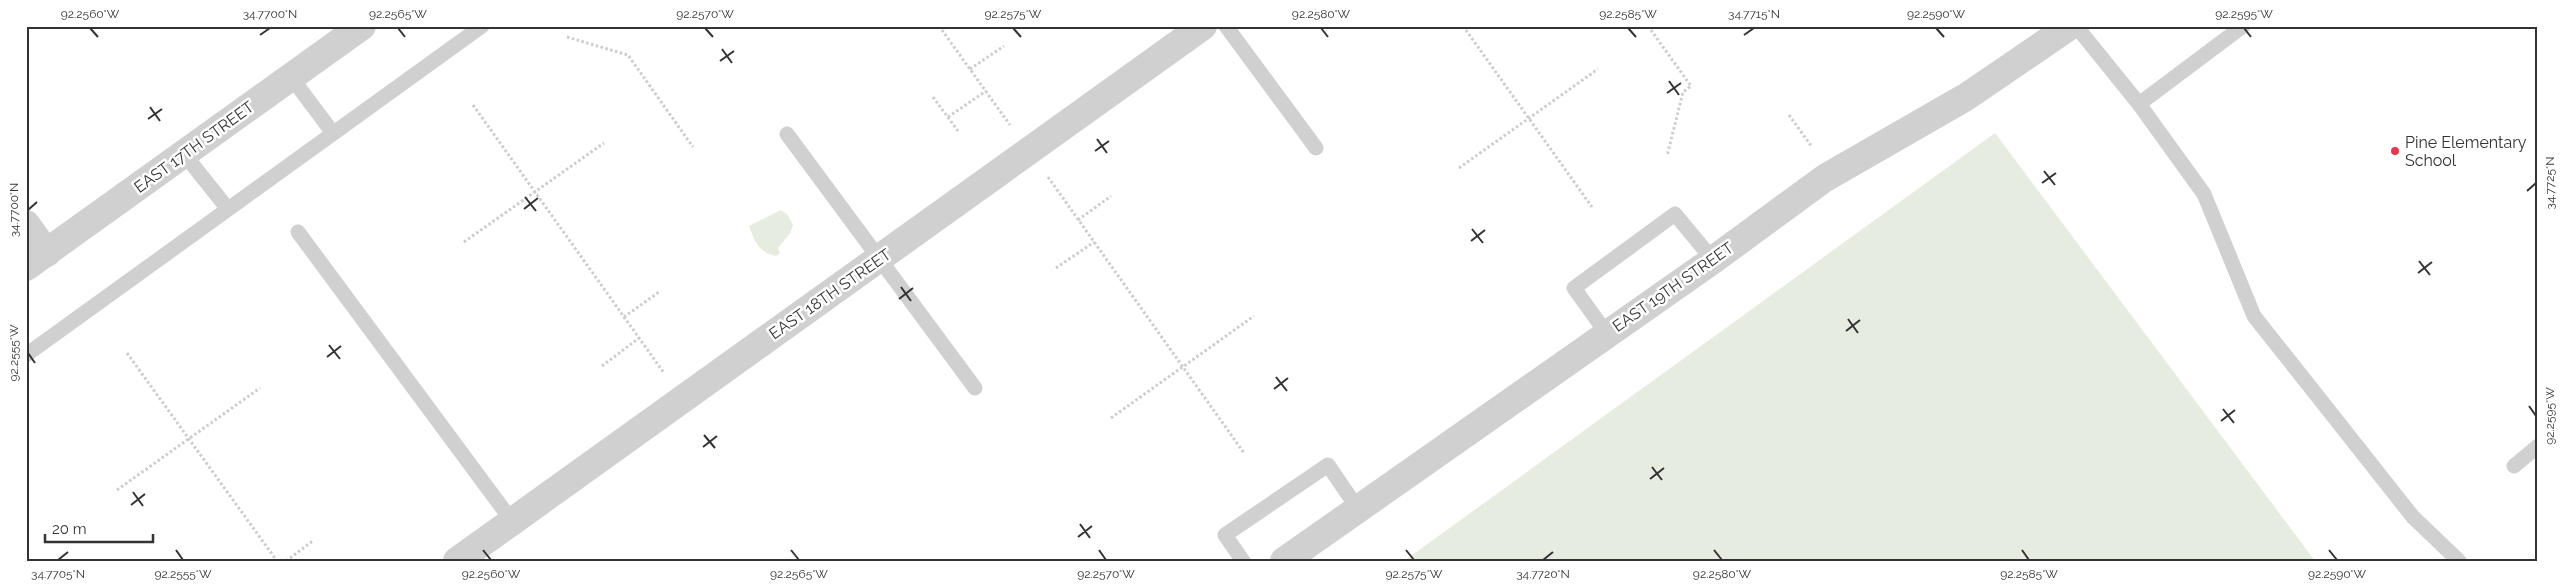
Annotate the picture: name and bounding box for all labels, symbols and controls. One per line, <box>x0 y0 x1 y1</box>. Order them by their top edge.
text: 92.2560°W <box>61 7 120 21</box>
text: 34.7700°N <box>243 7 297 21</box>
text: 92.2565°W <box>369 7 427 21</box>
text: 92.2570°W <box>676 7 734 21</box>
text: 92.2575°W <box>985 7 1042 21</box>
text: 92.2580°W <box>1292 7 1351 21</box>
text: 92.2585°W <box>1599 7 1657 21</box>
text: 34.7715°N <box>1728 7 1780 21</box>
text: 92.2590°W <box>1907 7 1966 21</box>
text: 92.2595°W <box>2215 7 2273 21</box>
street label: EAST 17TH STREET <box>130 97 258 197</box>
place label: Pine Elementary School <box>2405 133 2527 170</box>
marker: Pine Elementary School <box>2389 145 2401 157</box>
text: 34.7725°N <box>2543 156 2557 210</box>
text: 34.7700°N <box>7 183 21 237</box>
street label: EAST 19TH STREET <box>1609 238 1737 336</box>
street label: EAST 18TH STREET <box>765 245 895 343</box>
text: 92.2555°W <box>7 324 21 382</box>
text: 92.2595°W <box>2543 387 2557 445</box>
scale bar <box>45 512 152 544</box>
text: 20 m <box>52 520 87 538</box>
text: 34.7705°N <box>31 567 85 581</box>
text: 92.2555°W <box>154 567 212 581</box>
text: 92.2560°W <box>462 567 521 581</box>
text: 92.2565°W <box>770 567 828 581</box>
text: 92.2570°W <box>1077 567 1135 581</box>
text: 92.2575°W <box>1386 567 1443 581</box>
text: 34.7720°N <box>1516 567 1570 581</box>
text: 92.2580°W <box>1693 567 1752 581</box>
text: 92.2585°W <box>2000 567 2058 581</box>
text: 92.2590°W <box>2308 567 2367 581</box>

